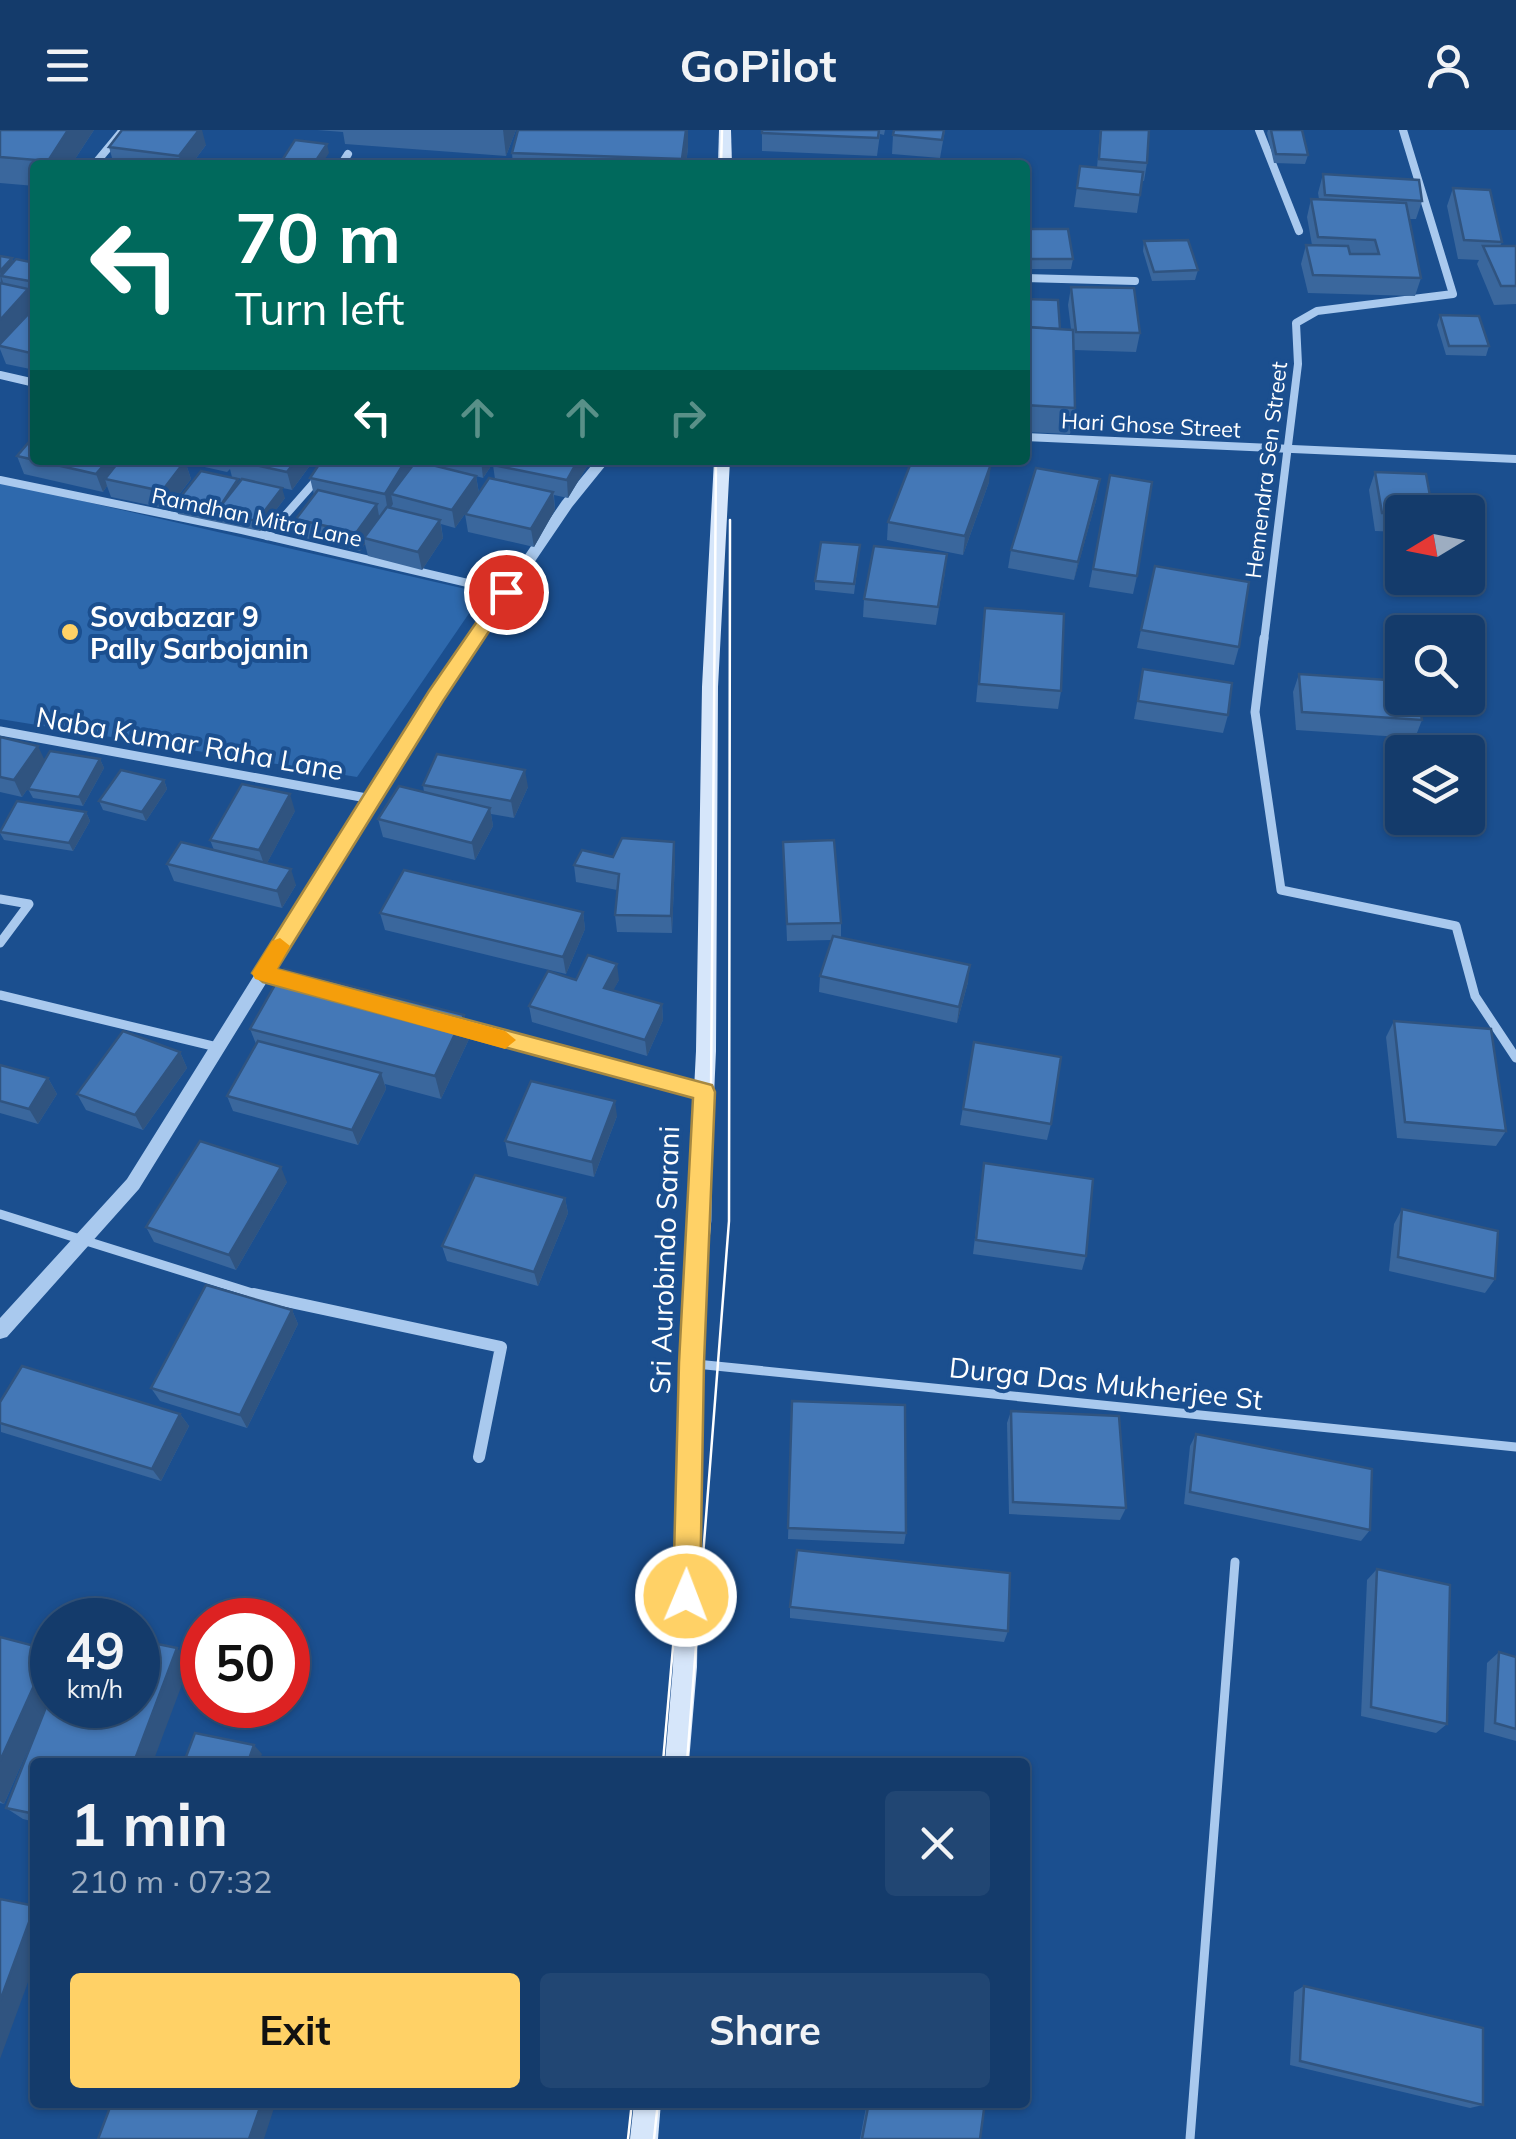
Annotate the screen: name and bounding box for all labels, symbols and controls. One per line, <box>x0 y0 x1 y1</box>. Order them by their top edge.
text: GoPilot <box>680 37 836 93</box>
icon: menu <box>40 38 95 93</box>
icon: person <box>1421 38 1476 93</box>
text: 70 m <box>235 193 401 281</box>
icon: left <box>70 200 200 330</box>
text: Turn left <box>235 280 404 336</box>
street label: Hemendra Sen Street <box>1239 360 1293 580</box>
icon: left <box>345 390 400 445</box>
icon: ahead <box>450 390 505 445</box>
icon: ahead <box>555 390 610 445</box>
icon: right <box>660 390 715 445</box>
street label: Hari Ghose Street <box>1060 406 1242 444</box>
street label: Ramdhan Mitra Lane <box>149 481 365 553</box>
north arrow <box>1385 495 1485 595</box>
map controls <box>1385 495 1485 835</box>
pin <box>464 550 549 635</box>
icon: arrive <box>479 565 534 620</box>
place label: Sovabazar 9 Pally Sarbojanin <box>90 599 309 666</box>
button: search <box>1385 615 1485 715</box>
marker: Sovabazar 9 Pally Sarbojanin <box>59 621 81 643</box>
street label: Naba Kumar Raha Lane <box>34 699 346 787</box>
button: layers <box>1385 735 1485 835</box>
street label: Sri Aurobindo Sarani <box>642 1125 686 1395</box>
street label: Durga Das Mukherjee St <box>948 1349 1265 1417</box>
position arrow <box>634 1544 738 1648</box>
speed limit sign: 50 <box>180 1598 310 1728</box>
text: 49 <box>65 1619 125 1682</box>
text: km/h <box>67 1673 123 1704</box>
text: 1 min <box>70 1786 228 1861</box>
button: close <box>885 1791 990 1896</box>
text: 210 m · 07:32 <box>70 1861 272 1901</box>
button: Exit <box>70 1973 520 2088</box>
button: Share <box>540 1973 990 2088</box>

